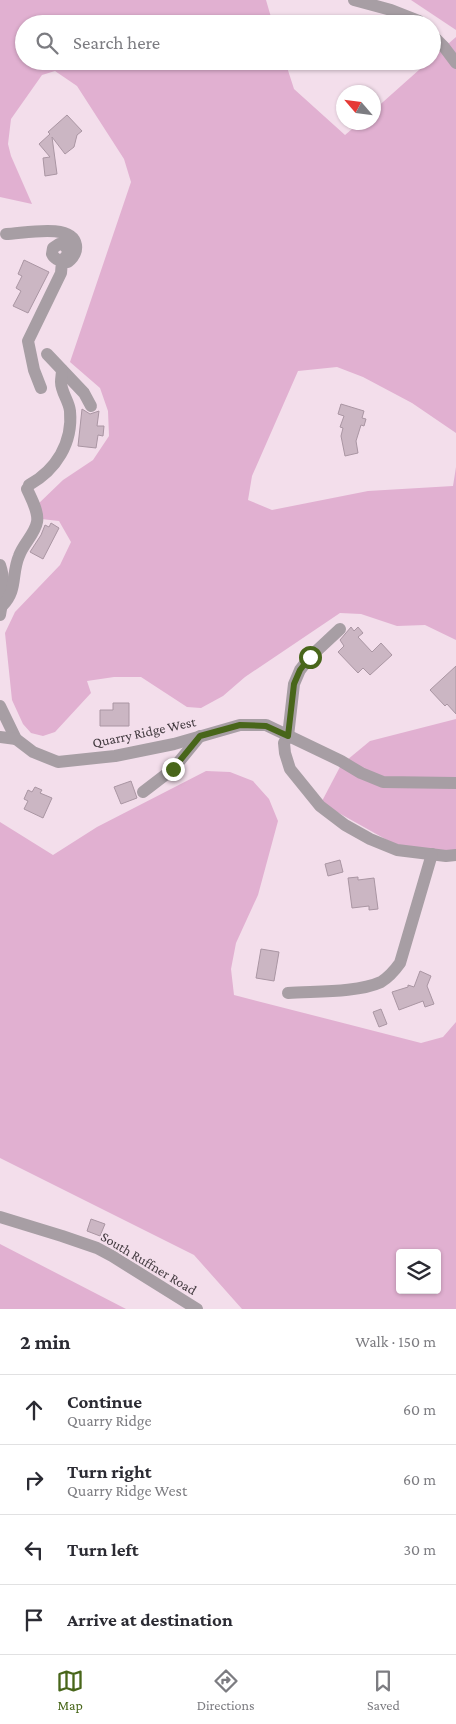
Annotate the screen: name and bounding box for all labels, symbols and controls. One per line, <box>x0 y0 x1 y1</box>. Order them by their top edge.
search box <box>15 15 441 70</box>
icon: search <box>33 29 61 57</box>
text: Search here <box>73 32 160 53</box>
north arrow <box>336 85 381 130</box>
route start <box>299 646 322 669</box>
street label: Quarry Ridge West <box>91 713 197 751</box>
route end <box>162 758 185 781</box>
street label: South Ruffner Road <box>98 1228 200 1298</box>
map controls <box>396 1249 441 1294</box>
button: layers <box>396 1249 441 1294</box>
text: 2 min <box>20 1330 71 1354</box>
text: Walk · 150 m <box>355 1333 436 1350</box>
text: Continue <box>67 1391 142 1412</box>
icon: ahead <box>20 1396 48 1424</box>
text: 60 m <box>403 1401 436 1418</box>
text: Quarry Ridge <box>67 1412 152 1429</box>
text: Turn right <box>67 1461 152 1482</box>
icon: right <box>20 1466 48 1494</box>
text: 60 m <box>403 1471 436 1488</box>
text: Quarry Ridge West <box>67 1482 187 1499</box>
icon: left <box>20 1536 48 1564</box>
text: Turn left <box>67 1539 139 1560</box>
text: 30 m <box>404 1541 436 1558</box>
icon: arrive <box>20 1606 48 1634</box>
text: Arrive at destination <box>67 1609 233 1630</box>
tab: Map <box>56 1667 84 1713</box>
tab: Directions <box>197 1667 255 1713</box>
tab: Saved <box>367 1667 400 1713</box>

